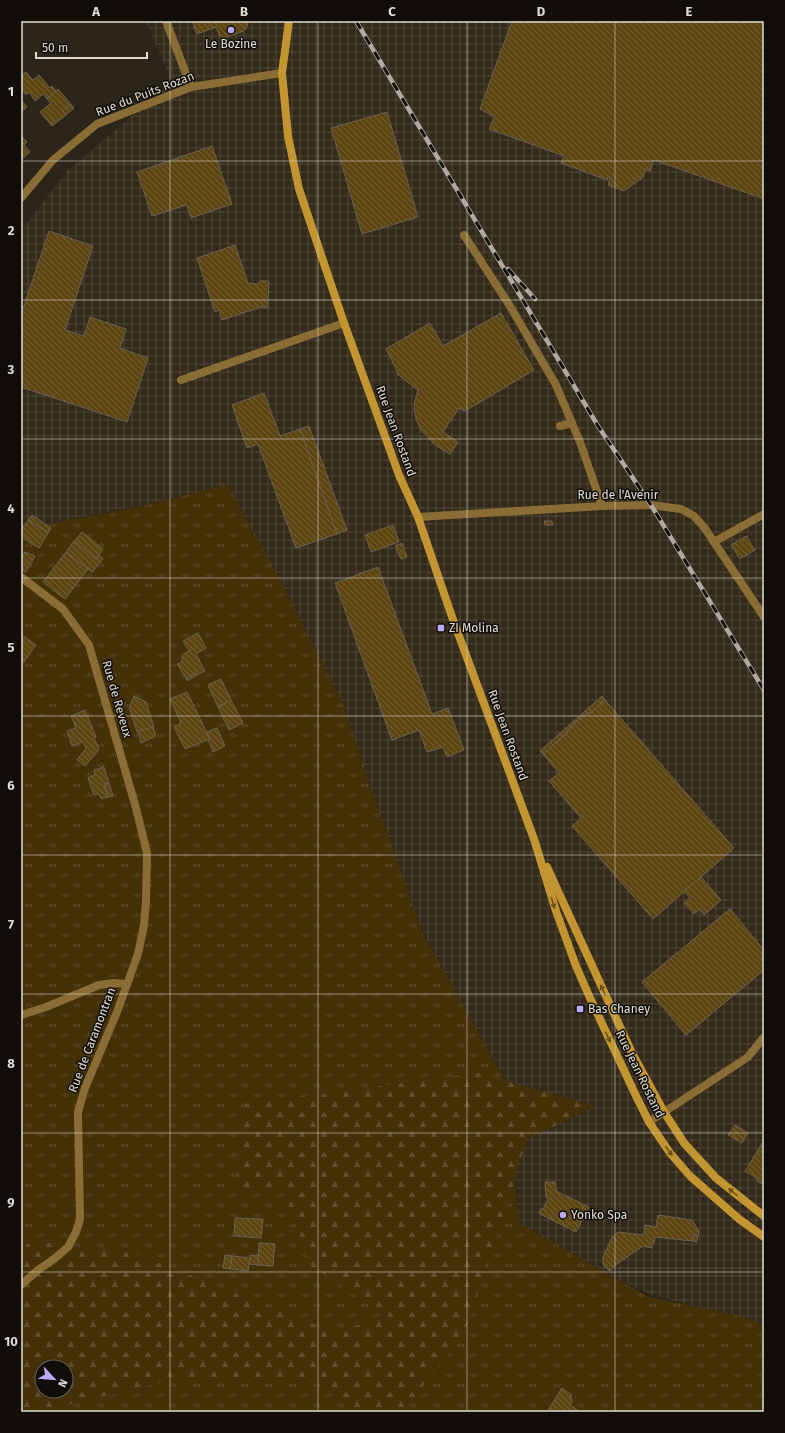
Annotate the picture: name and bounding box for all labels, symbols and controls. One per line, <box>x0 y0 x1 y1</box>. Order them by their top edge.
text: A <box>91 4 100 19</box>
text: B <box>240 4 248 19</box>
text: C <box>388 4 396 19</box>
text: D <box>537 4 546 19</box>
text: E <box>686 4 693 19</box>
marker: Le Bozine <box>226 25 236 35</box>
scale bar <box>36 34 147 60</box>
place label: Le Bozine <box>205 37 257 51</box>
text: 50 m <box>42 41 68 55</box>
street label: Rue du Puits Rozan <box>94 69 196 119</box>
text: 1 <box>8 84 14 99</box>
text: 2 <box>8 223 15 238</box>
text: 3 <box>7 362 15 377</box>
street label: Rue Jean Rostand <box>373 384 419 478</box>
street label: Rue de l'Avenir <box>578 488 659 502</box>
text: 4 <box>7 501 15 516</box>
place label: ZI Molina <box>449 621 499 635</box>
marker: ZI Molina <box>436 623 446 633</box>
text: 5 <box>8 640 15 655</box>
street label: Rue de Reveux <box>99 659 135 739</box>
street label: Rue Jean Rostand <box>485 688 531 782</box>
text: 6 <box>7 778 15 793</box>
one-way arrow <box>551 898 557 910</box>
text: 7 <box>8 917 14 932</box>
one-way arrow <box>600 984 606 995</box>
street label: Rue de Caramontran <box>66 986 118 1094</box>
place label: Bas Chaney <box>588 1002 650 1016</box>
marker: Bas Chaney <box>575 1004 585 1014</box>
street label: Rue Jean Rostand <box>613 1028 667 1120</box>
one-way arrow <box>605 1031 611 1042</box>
text: 8 <box>7 1056 15 1071</box>
one-way arrow <box>665 1146 673 1156</box>
one-way arrow <box>728 1188 739 1196</box>
text: 9 <box>7 1195 15 1210</box>
place label: Yonko Spa <box>571 1208 627 1222</box>
marker: Yonko Spa <box>558 1210 568 1220</box>
text: 10 <box>4 1334 18 1349</box>
north arrow <box>34 1359 74 1399</box>
text: N <box>55 1377 70 1389</box>

